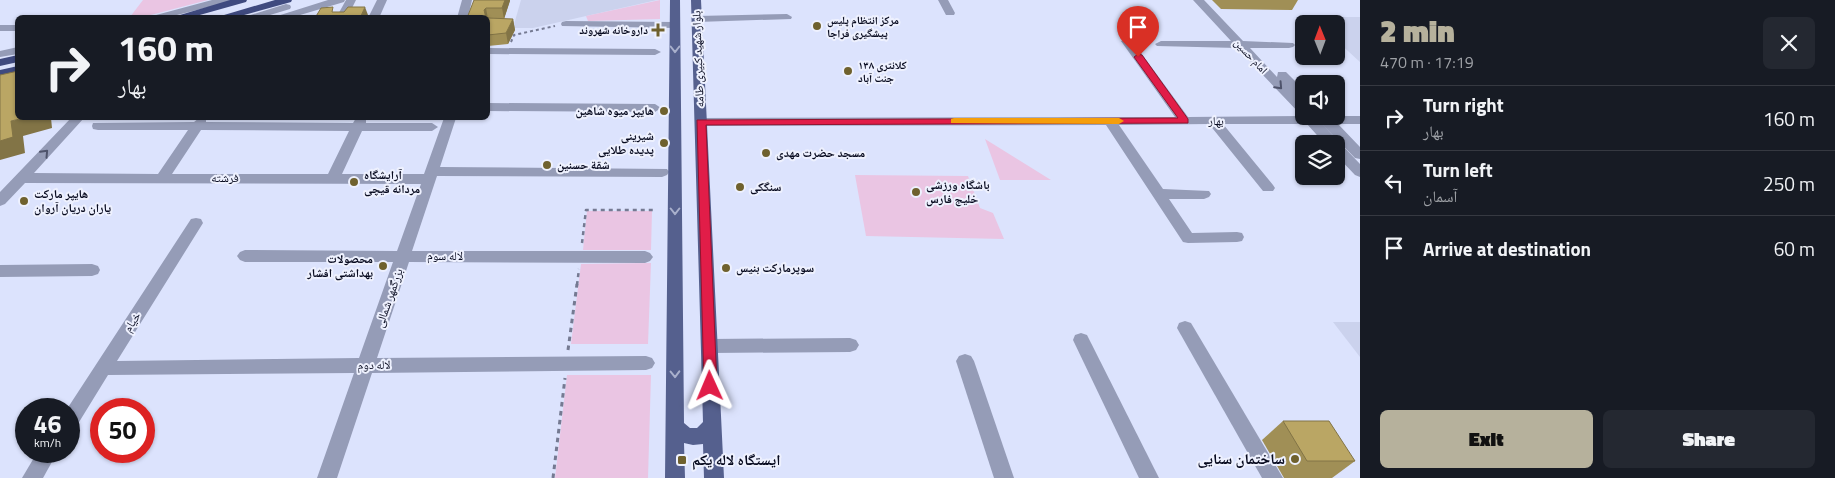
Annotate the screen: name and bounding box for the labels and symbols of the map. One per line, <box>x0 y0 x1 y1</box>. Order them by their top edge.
pin <box>1117 6 1159 57</box>
street label: بلوار شهید کبیری طامه <box>686 10 709 108</box>
place label: مرکز انتظام پلیس پیشگیری فراجا <box>827 12 899 41</box>
north arrow <box>1295 15 1345 65</box>
marker: مرکز انتظام پلیس پیشگیری فراجا <box>811 20 823 32</box>
place label: داروخانه شهروند <box>579 22 648 38</box>
marker: داروخانه شهروند <box>652 24 664 36</box>
street label: امام حسین <box>1231 35 1271 77</box>
one-way arrow <box>670 45 680 53</box>
place label: کلانتری ۱۳۸ جنت آباد <box>858 57 907 86</box>
marker: کلانتری ۱۳۸ جنت آباد <box>842 65 854 77</box>
one-way arrow <box>1273 81 1282 90</box>
place label: هایپر میوه شاهین <box>575 101 654 120</box>
marker: هایپر میوه شاهین <box>658 105 670 117</box>
street label: بهار <box>1207 111 1224 130</box>
place label: شيرينی پديده طلايی <box>598 126 654 159</box>
marker: شيرينی پديده طلايی <box>658 137 670 149</box>
place label: مسجد حضرت مهدی <box>776 143 866 162</box>
marker: مسجد حضرت مهدی <box>760 147 772 159</box>
one-way arrow <box>39 149 48 158</box>
place label: شقة حسنين <box>557 155 610 174</box>
marker: شقة حسنين <box>541 159 553 171</box>
place label: آرایشگاه مردانه قیچی <box>364 165 421 198</box>
street label: فرشته <box>211 168 239 187</box>
place label: باشگاه ورزشی خلیج فارس <box>926 175 990 208</box>
marker: آرایشگاه مردانه قیچی <box>348 176 360 188</box>
place label: سنگکی <box>750 177 781 196</box>
marker: سنگکی <box>734 181 746 193</box>
place label: هایپر مارکت یاران دریان آروان <box>34 184 111 217</box>
marker: باشگاه ورزشی خلیج فارس <box>910 186 922 198</box>
marker: هایپر مارکت یاران دریان آروان <box>18 195 30 207</box>
one-way arrow <box>670 208 680 215</box>
street label: لاله سوم <box>427 246 463 265</box>
place label: محصولات بهداشتی افشار <box>306 249 373 282</box>
place label: سوپرمارکت بنیس <box>736 258 814 277</box>
marker: محصولات بهداشتی افشار <box>377 260 389 272</box>
marker: سوپرمارکت بنیس <box>720 262 732 274</box>
street label: بزرگمهر شمالی <box>370 266 408 330</box>
street label: خیام <box>118 308 145 336</box>
street label: لاله دوم <box>357 355 391 374</box>
position arrow <box>683 359 735 411</box>
one-way arrow <box>670 370 680 378</box>
speed limit sign: 50 <box>90 398 155 463</box>
place label: ساختمان سنایی <box>1197 447 1285 470</box>
place label: ایستگاه لاله یکم <box>692 448 780 471</box>
marker: ساختمان سنایی <box>1289 453 1301 465</box>
marker: ایستگاه لاله یکم <box>676 454 688 466</box>

